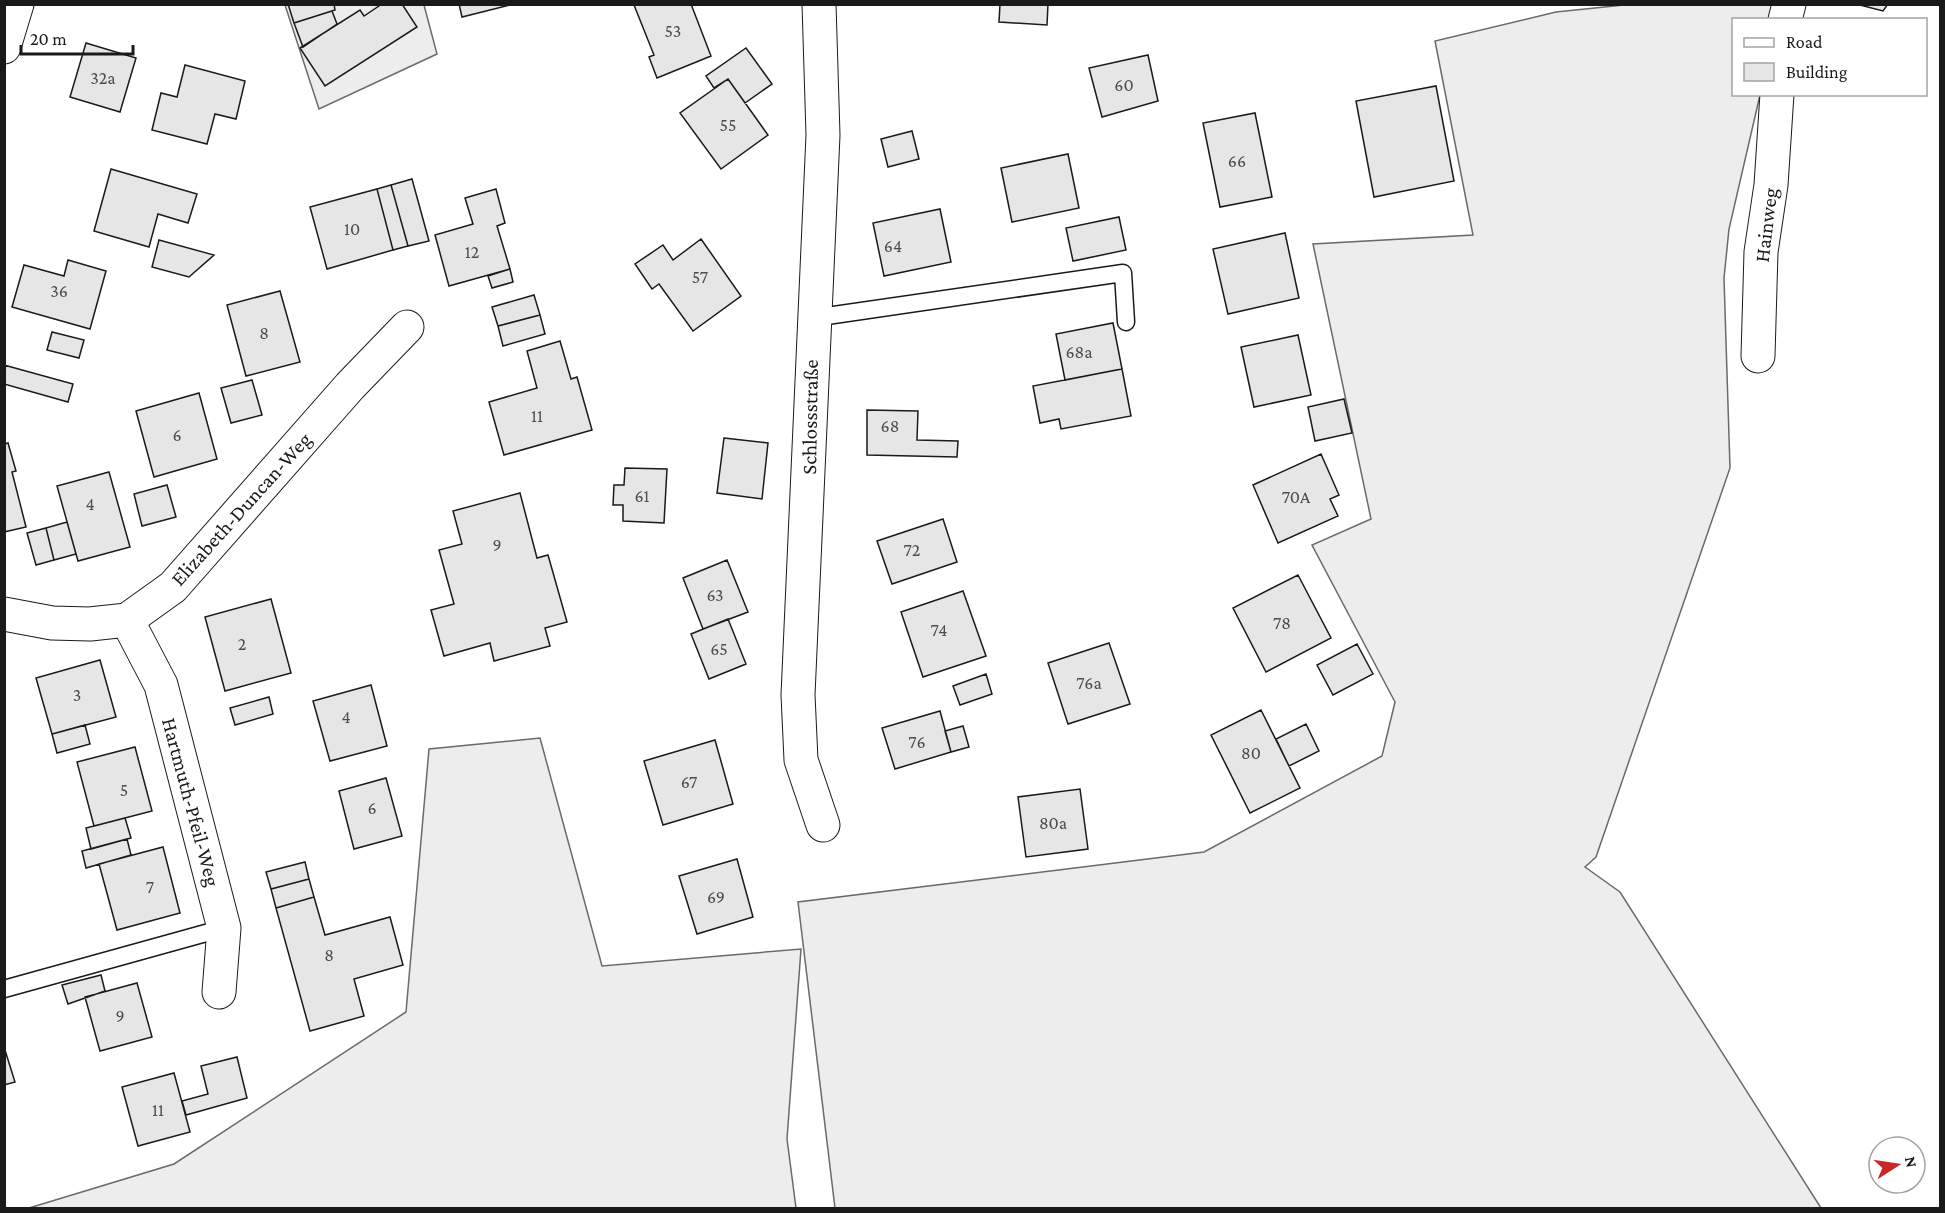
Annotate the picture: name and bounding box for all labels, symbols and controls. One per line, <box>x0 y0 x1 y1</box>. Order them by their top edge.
scale bar <box>21 18 134 56</box>
legend <box>1732 18 1927 96</box>
house number: 53 <box>665 21 681 41</box>
text: 20 m <box>30 29 67 49</box>
text: Road <box>1786 32 1823 52</box>
text: Building <box>1786 62 1848 82</box>
house number: 32a <box>90 68 116 88</box>
house number: 60 <box>1114 75 1134 95</box>
house number: 55 <box>720 115 736 135</box>
house number: 66 <box>1228 151 1246 171</box>
street label: Hainweg <box>1750 186 1782 264</box>
house number: 10 <box>344 219 360 239</box>
house number: 64 <box>884 236 902 256</box>
house number: 12 <box>465 242 479 262</box>
house number: 57 <box>692 267 708 287</box>
house number: 36 <box>50 281 68 301</box>
house number: 8 <box>259 323 269 343</box>
house number: 68a <box>1065 342 1093 362</box>
street label: Schlossstraße <box>797 359 823 475</box>
house number: 11 <box>531 406 543 426</box>
house number: 68 <box>881 416 899 436</box>
house number: 6 <box>172 425 182 445</box>
street label: Elizabeth-Duncan-Weg <box>166 427 316 591</box>
house number: 61 <box>634 486 650 506</box>
house number: 70A <box>1282 487 1311 507</box>
house number: 4 <box>85 494 95 514</box>
house number: 9 <box>492 535 502 555</box>
house number: 72 <box>904 540 920 560</box>
house number: 63 <box>706 585 724 605</box>
house number: 78 <box>1273 613 1291 633</box>
house number: 74 <box>931 620 947 640</box>
house number: 2 <box>238 634 246 654</box>
house number: 65 <box>710 639 728 659</box>
house number: 76a <box>1076 673 1102 693</box>
house number: 3 <box>73 685 81 705</box>
house number: 4 <box>341 707 351 727</box>
street label: Hartmuth-Pfeil-Weg <box>157 715 225 889</box>
house number: 76 <box>908 732 926 752</box>
house number: 80 <box>1241 743 1261 763</box>
house number: 67 <box>681 772 697 792</box>
house number: 5 <box>120 780 128 800</box>
house number: 6 <box>367 798 377 818</box>
house number: 80a <box>1039 813 1067 833</box>
house number: 7 <box>146 877 154 897</box>
house number: 69 <box>707 887 725 907</box>
house number: 8 <box>324 945 334 965</box>
house number: 9 <box>115 1006 125 1026</box>
house number: 11 <box>152 1100 164 1120</box>
north arrow <box>1867 1135 1927 1195</box>
text: N <box>1902 1155 1921 1169</box>

